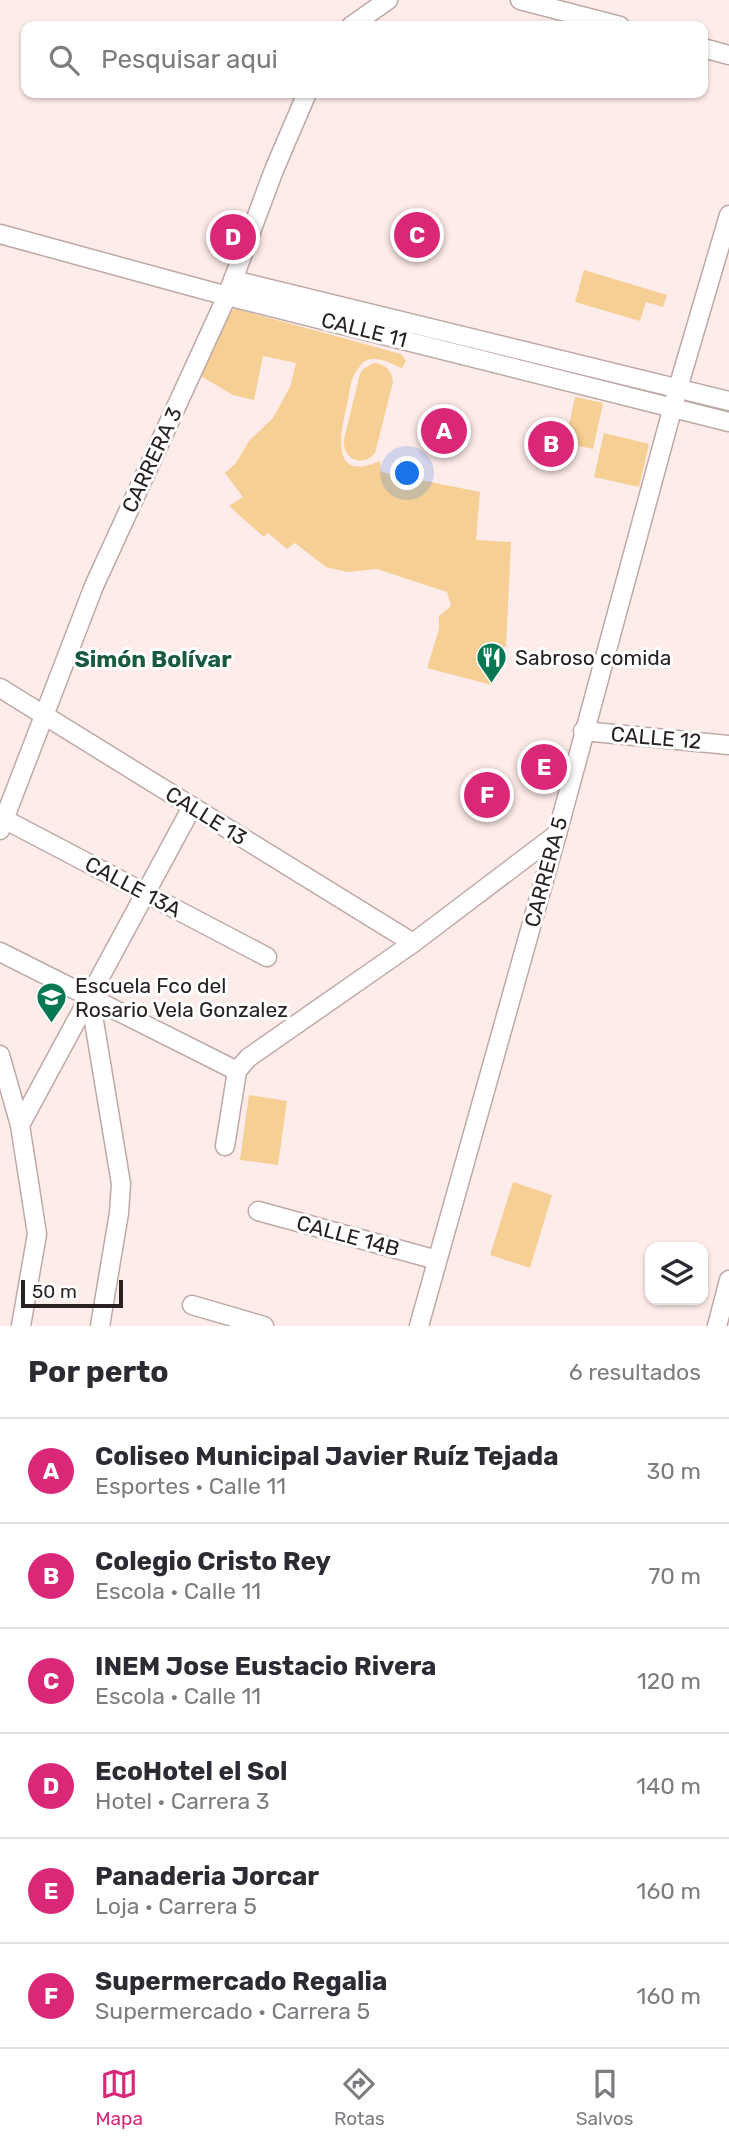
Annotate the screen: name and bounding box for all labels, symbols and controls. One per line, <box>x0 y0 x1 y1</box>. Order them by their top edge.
search box <box>21 21 708 98</box>
icon: search <box>45 41 83 79</box>
text: Pesquisar aqui <box>101 44 278 75</box>
pin: C <box>394 209 440 261</box>
pin: D <box>210 211 256 263</box>
street label: CALLE 11 <box>319 307 410 352</box>
street label: CARRERA 3 <box>116 403 187 516</box>
pin: A <box>421 405 467 457</box>
pin: B <box>528 418 574 470</box>
your location <box>390 456 424 490</box>
restaurant icon: Sabroso comida <box>475 641 509 685</box>
district label: Simón Bolívar <box>74 645 232 673</box>
place label: Sabroso comida <box>515 645 671 670</box>
street label: CALLE 12 <box>610 721 702 754</box>
pin: E <box>521 741 567 793</box>
pin: F <box>464 769 510 821</box>
street label: CALLE 13 <box>161 781 251 850</box>
street label: CARRERA 5 <box>519 814 572 930</box>
street label: CALLE 13A <box>81 851 186 922</box>
place label: Escuela Fco del Rosario Vela Gonzalez <box>75 973 288 1022</box>
school or university icon: Escuela Fco del Rosario Vela Gonzalez <box>35 981 69 1025</box>
street label: CALLE 14B <box>294 1210 402 1261</box>
map controls <box>645 1242 708 1305</box>
button: layers <box>645 1242 708 1305</box>
scale bar <box>21 1277 122 1309</box>
text: 50 m <box>32 1280 77 1303</box>
text: Por perto <box>28 1354 169 1390</box>
text: 6 resultados <box>569 1358 701 1386</box>
text: Coliseo Municipal Javier Ruíz Tejada <box>95 1441 559 1472</box>
text: A <box>43 1457 59 1485</box>
text: 30 m <box>646 1457 701 1485</box>
text: Esportes · Calle 11 <box>95 1472 286 1500</box>
text: Colegio Cristo Rey <box>95 1546 331 1577</box>
text: B <box>43 1562 59 1590</box>
text: 70 m <box>649 1562 701 1590</box>
text: Escola · Calle 11 <box>95 1577 261 1605</box>
text: INEM Jose Eustacio Rivera <box>95 1651 436 1682</box>
text: C <box>43 1667 59 1695</box>
text: 120 m <box>637 1667 701 1695</box>
text: Escola · Calle 11 <box>95 1682 261 1710</box>
text: EcoHotel el Sol <box>95 1756 288 1787</box>
text: D <box>43 1772 59 1800</box>
text: 140 m <box>636 1772 701 1800</box>
text: Hotel · Carrera 3 <box>95 1787 270 1815</box>
text: Panaderia Jorcar <box>95 1861 319 1892</box>
text: E <box>44 1877 58 1905</box>
text: 160 m <box>637 1877 701 1905</box>
text: Loja · Carrera 5 <box>95 1892 257 1920</box>
text: Supermercado Regalia <box>95 1966 387 1997</box>
text: F <box>44 1982 58 2010</box>
text: 160 m <box>637 1982 701 2010</box>
text: Supermercado · Carrera 5 <box>95 1997 370 2025</box>
tab: Mapa <box>96 2065 143 2130</box>
tab: Rotas <box>334 2065 385 2130</box>
tab: Salvos <box>576 2065 633 2130</box>

